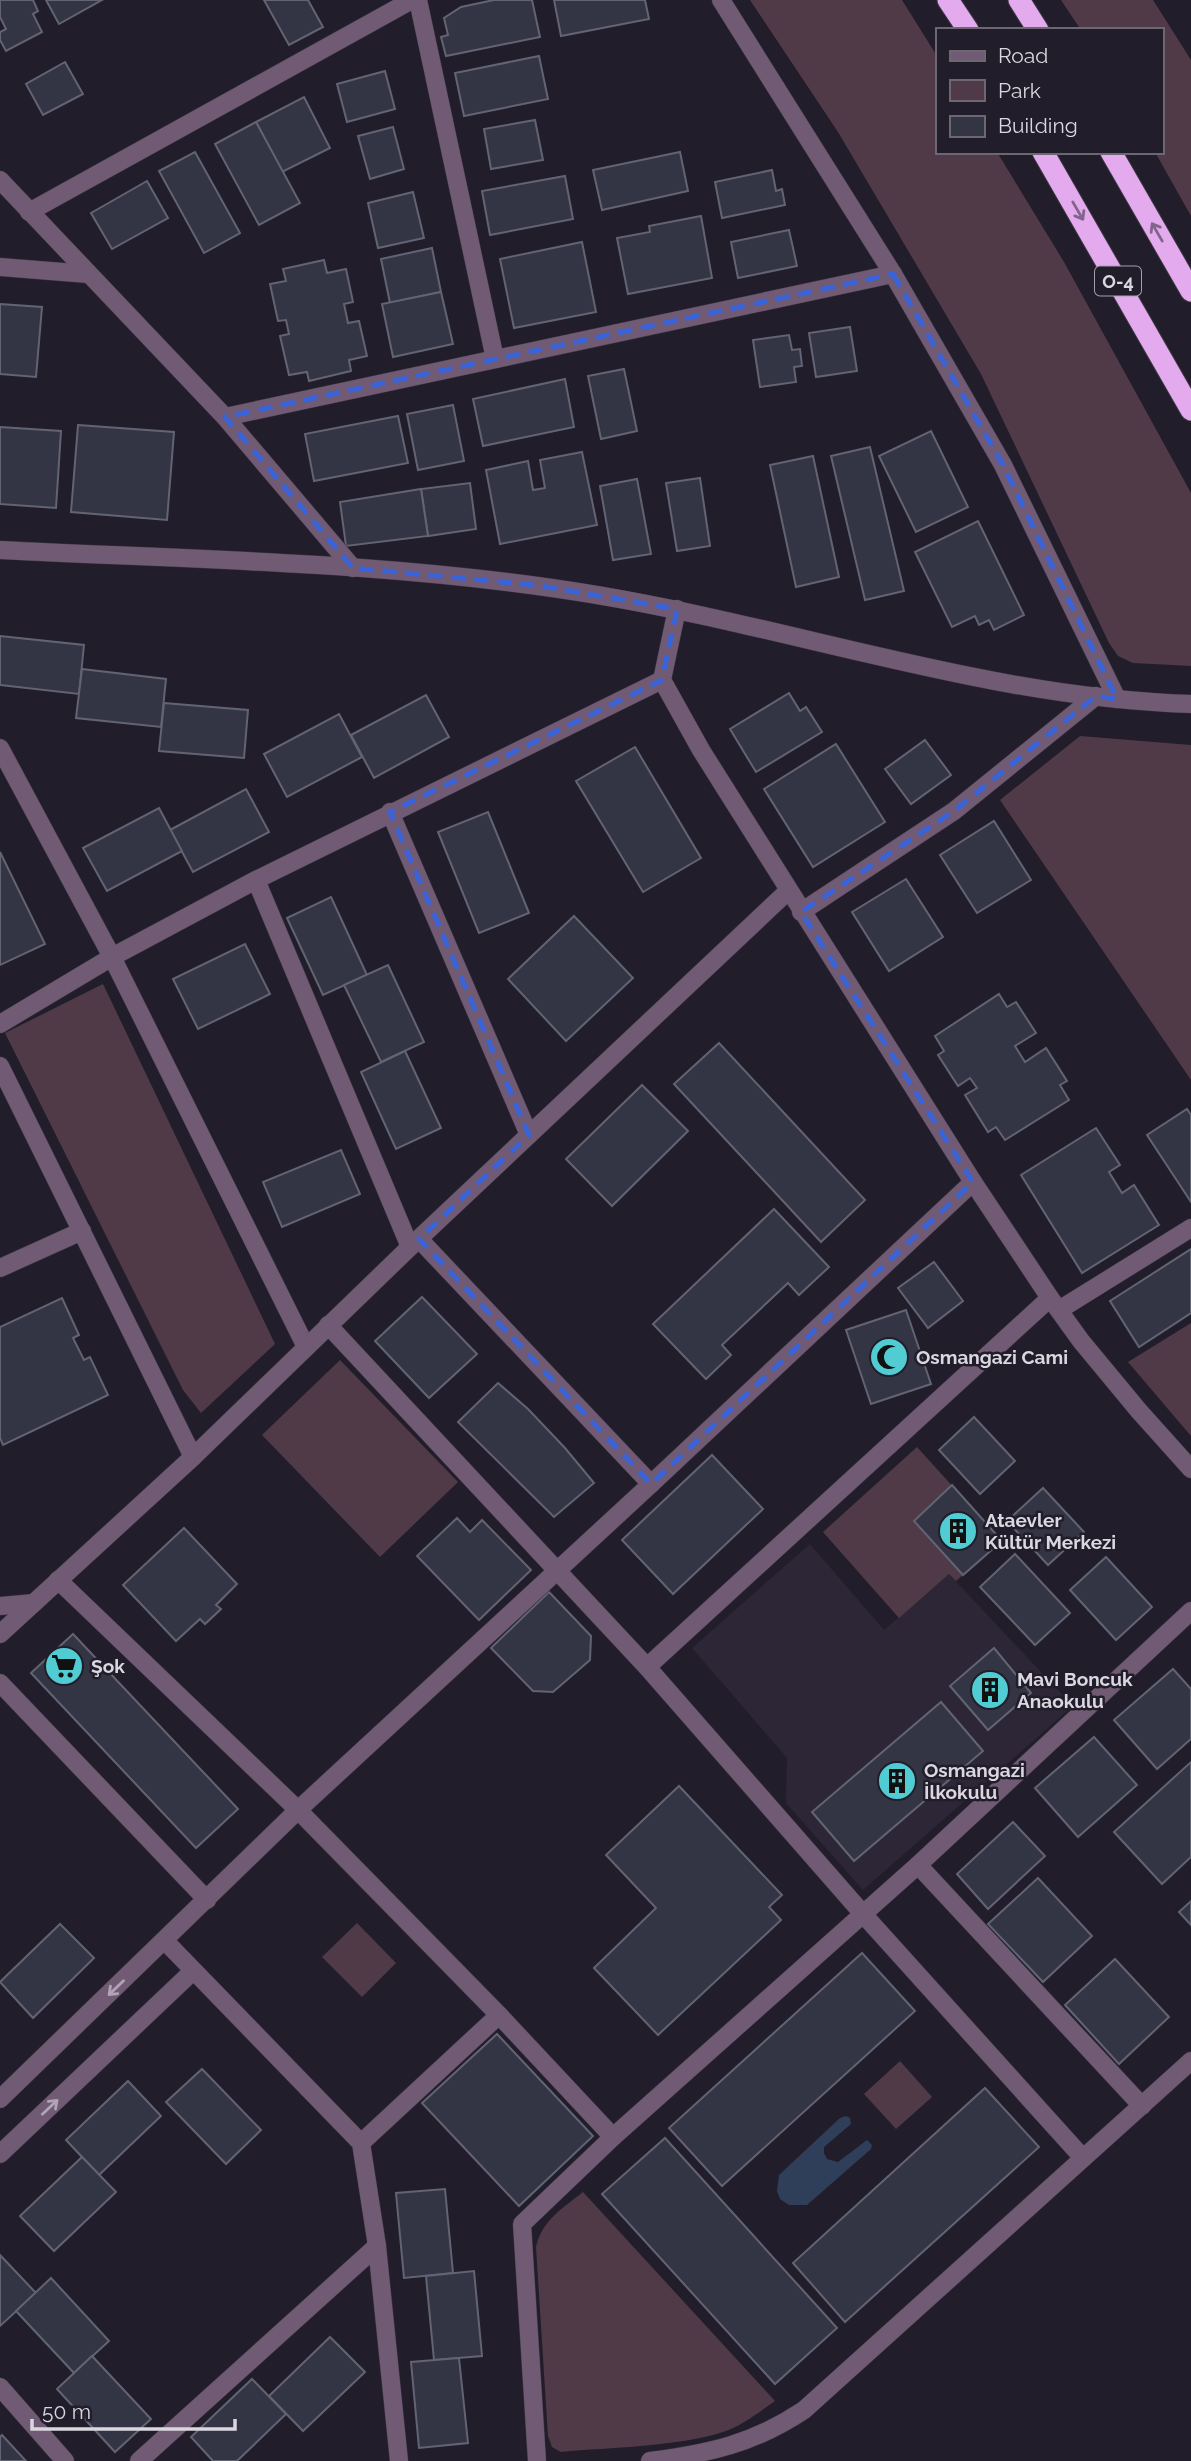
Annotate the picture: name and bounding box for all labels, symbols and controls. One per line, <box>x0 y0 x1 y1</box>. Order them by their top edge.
legend <box>936 28 1163 154</box>
text: Road <box>998 43 1048 68</box>
text: Park <box>998 78 1041 103</box>
text: Building <box>998 113 1078 138</box>
one-way arrow <box>1072 200 1085 221</box>
one-way arrow <box>1150 222 1164 242</box>
road number: O-4 <box>1095 267 1141 296</box>
mosque icon: Osmangazi Cami <box>868 1336 910 1378</box>
place label: Osmangazi Cami <box>916 1346 1068 1368</box>
place label: Ataevler Kültür Merkezi <box>985 1509 1116 1553</box>
building icon: Ataevler Kültür Merkezi <box>937 1510 979 1552</box>
supermarket icon: Şok <box>43 1645 85 1687</box>
place label: Şok <box>91 1655 125 1677</box>
place label: Mavi Boncuk Anaokulu <box>1017 1668 1133 1712</box>
building icon: Mavi Boncuk Anaokulu <box>969 1669 1011 1711</box>
place label: Osmangazi İlkokulu <box>924 1759 1025 1803</box>
building icon: Osmangazi İlkokulu <box>876 1760 918 1802</box>
one-way arrow <box>108 1980 125 1997</box>
one-way arrow <box>41 2099 59 2115</box>
scale bar <box>32 2388 234 2432</box>
text: 50 m <box>42 2399 91 2424</box>

